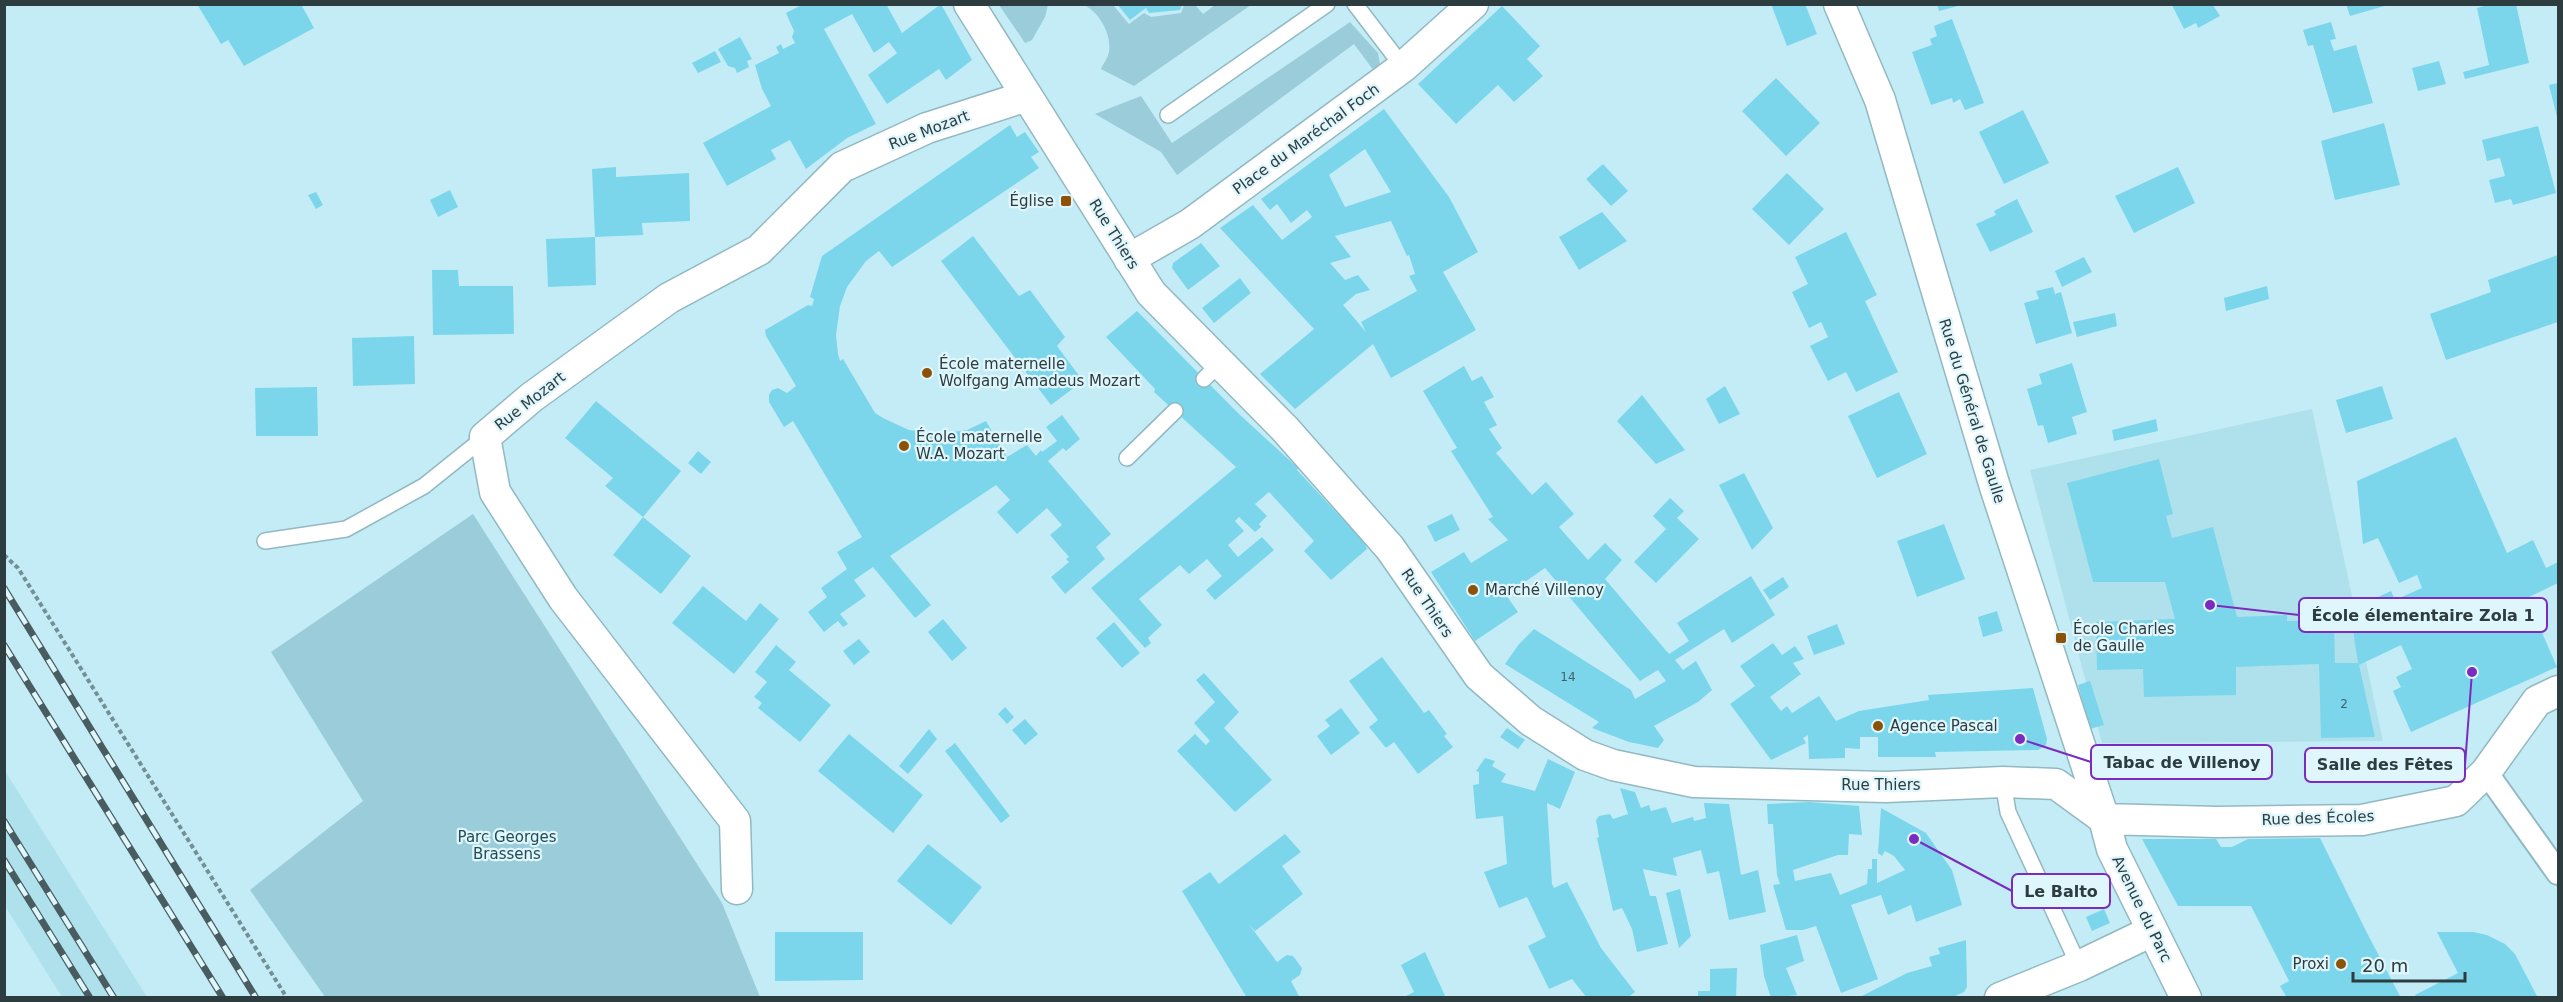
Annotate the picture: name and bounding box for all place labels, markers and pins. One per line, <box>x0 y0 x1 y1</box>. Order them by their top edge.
place label: Église <box>1010 191 1054 210</box>
marker: Église <box>1059 194 1073 208</box>
place label: École maternelle Wolfgang Amadeus Mozart <box>939 354 1140 390</box>
marker: École maternelle Wolfgang Amadeus Mozart <box>920 366 934 380</box>
place label: École maternelle W.A. Mozart <box>916 427 1042 463</box>
marker: École maternelle W.A. Mozart <box>897 439 911 453</box>
place label: Marché Villenoy <box>1485 581 1604 599</box>
marker: Marché Villenoy <box>1466 583 1480 597</box>
callout: École élementaire Zola 1 <box>2299 598 2547 632</box>
place label: École Charles de Gaulle <box>2073 619 2175 655</box>
marker: École Charles de Gaulle <box>2054 631 2068 645</box>
place label: Agence Pascal <box>1890 717 1998 735</box>
marker: Agence Pascal <box>1871 719 1885 733</box>
callout: Tabac de Villenoy <box>2091 745 2272 779</box>
callout: Salle des Fêtes <box>2305 748 2465 782</box>
callout: Le Balto <box>2012 874 2110 908</box>
place label: Proxi <box>2293 955 2329 973</box>
marker: Proxi <box>2334 957 2348 971</box>

